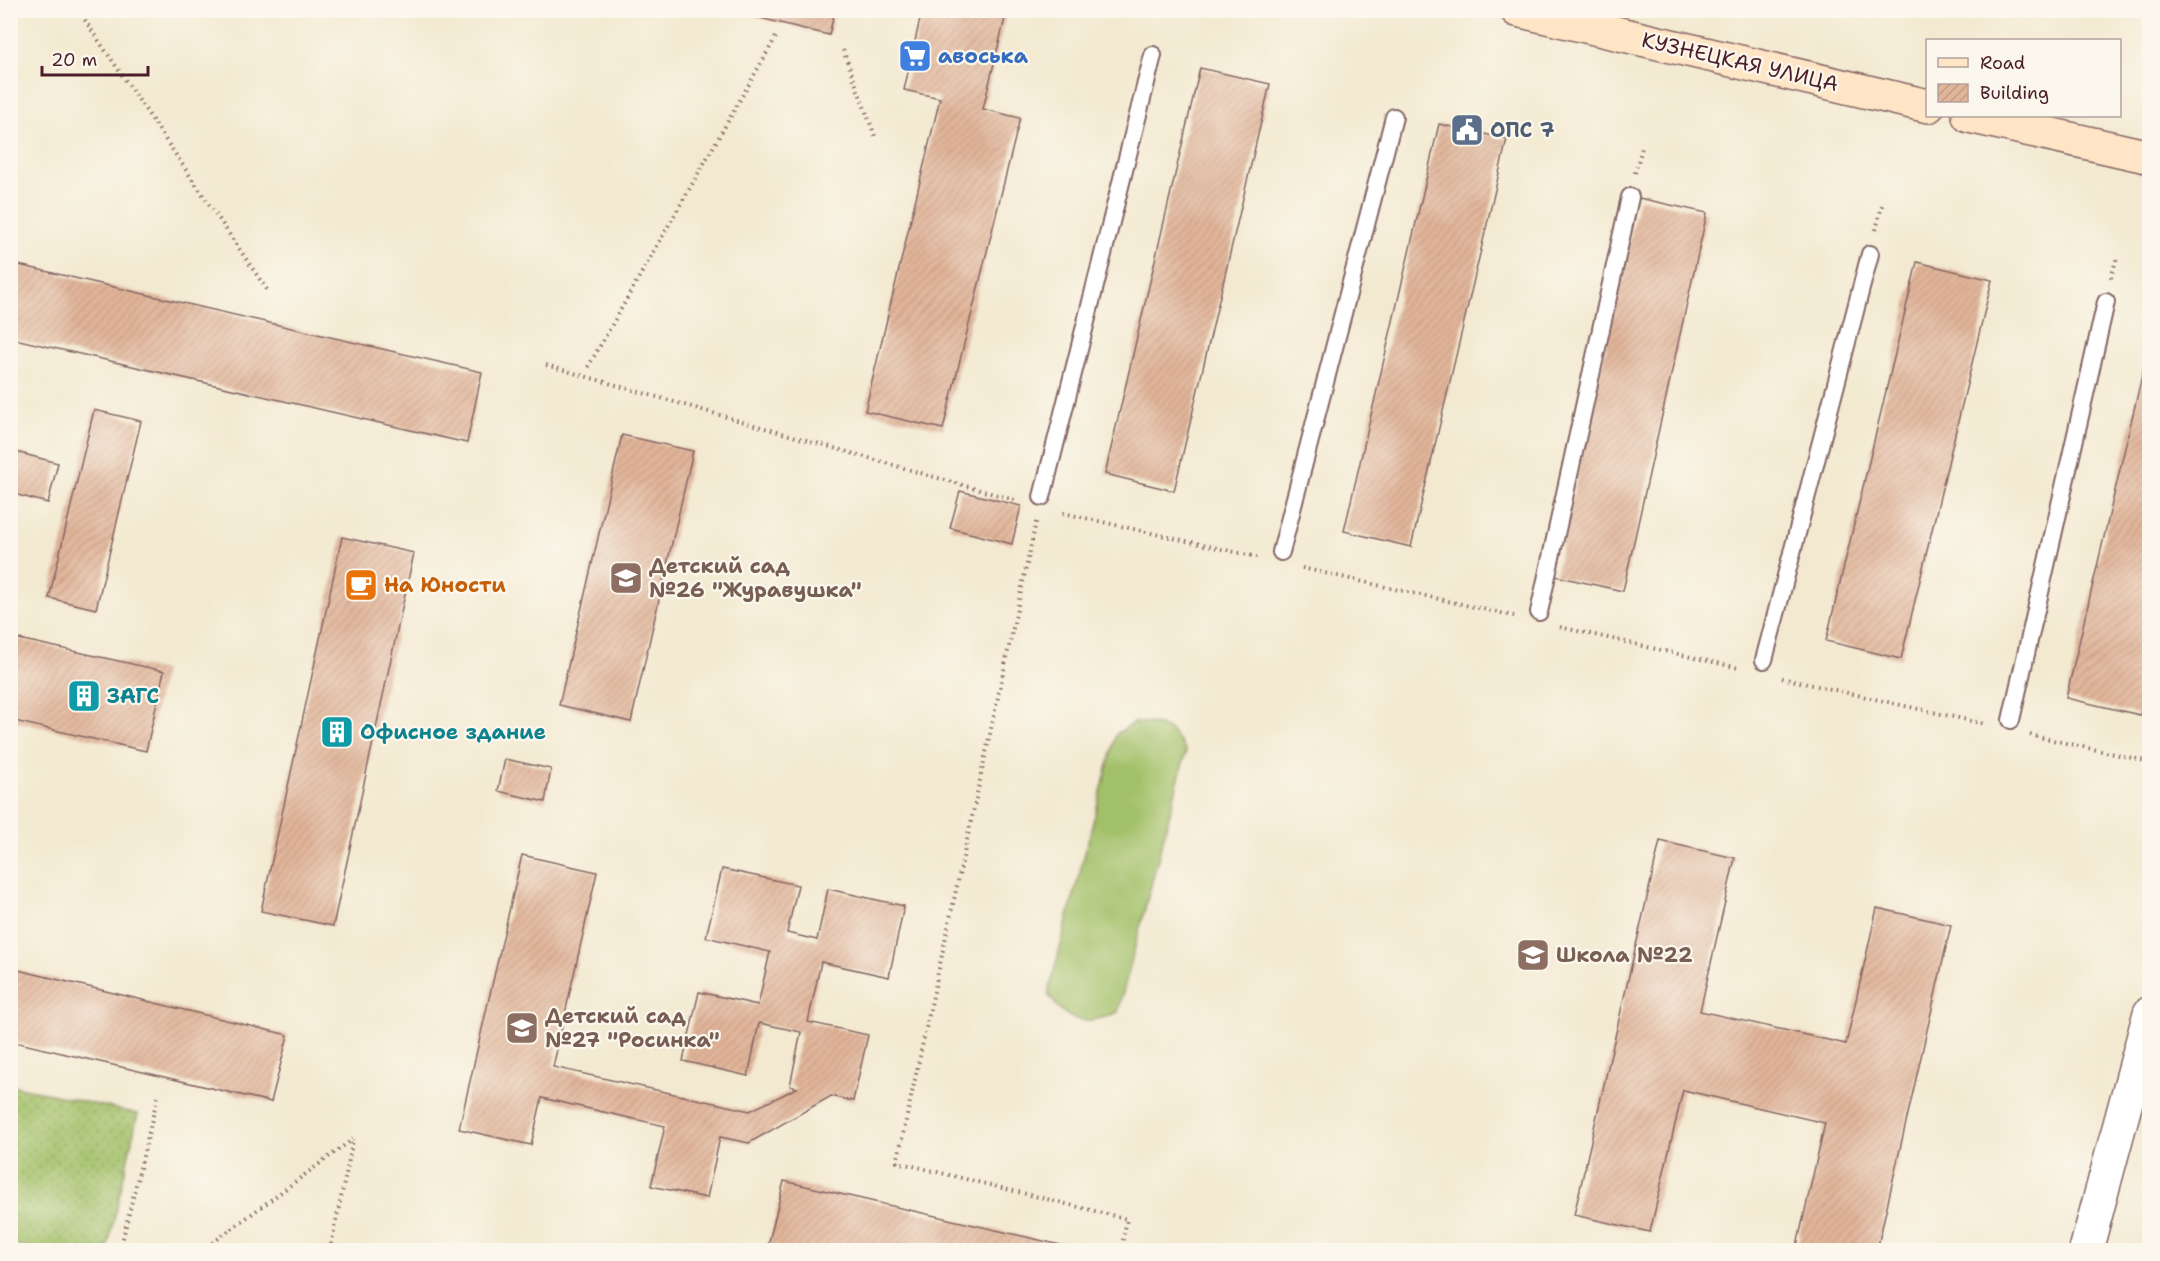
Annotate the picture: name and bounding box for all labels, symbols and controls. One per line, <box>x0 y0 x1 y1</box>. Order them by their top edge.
street label: КУЗНЕЦКАЯ УЛИЦА <box>1639 26 1841 98</box>
supermarket icon: авоська <box>897 38 933 74</box>
scale bar <box>42 39 148 77</box>
legend <box>1926 39 2121 117</box>
place label: авоська <box>938 42 1029 70</box>
text: 20 m <box>51 48 97 72</box>
text: Road <box>1980 51 2025 75</box>
text: Building <box>1980 81 2049 105</box>
public building icon: ОПС 7 <box>1449 112 1485 148</box>
place label: ОПС 7 <box>1490 116 1555 144</box>
place label: Детский сад №26 "Журавушка" <box>649 552 862 604</box>
school or university icon: Детский сад №26 "Журавушка" <box>608 560 644 596</box>
cafe icon: На Юности <box>343 567 379 603</box>
place label: На Юности <box>384 571 506 599</box>
building icon: ЗАГС <box>66 678 102 714</box>
place label: ЗАГС <box>107 682 159 710</box>
building icon: Офисное здание <box>319 714 355 750</box>
place label: Офисное здание <box>360 718 546 746</box>
school or university icon: Школа №22 <box>1515 937 1551 973</box>
place label: Школа №22 <box>1556 941 1693 969</box>
place label: Детский сад №27 "Росинка" <box>545 1002 720 1054</box>
school or university icon: Детский сад №27 "Росинка" <box>504 1010 540 1046</box>

